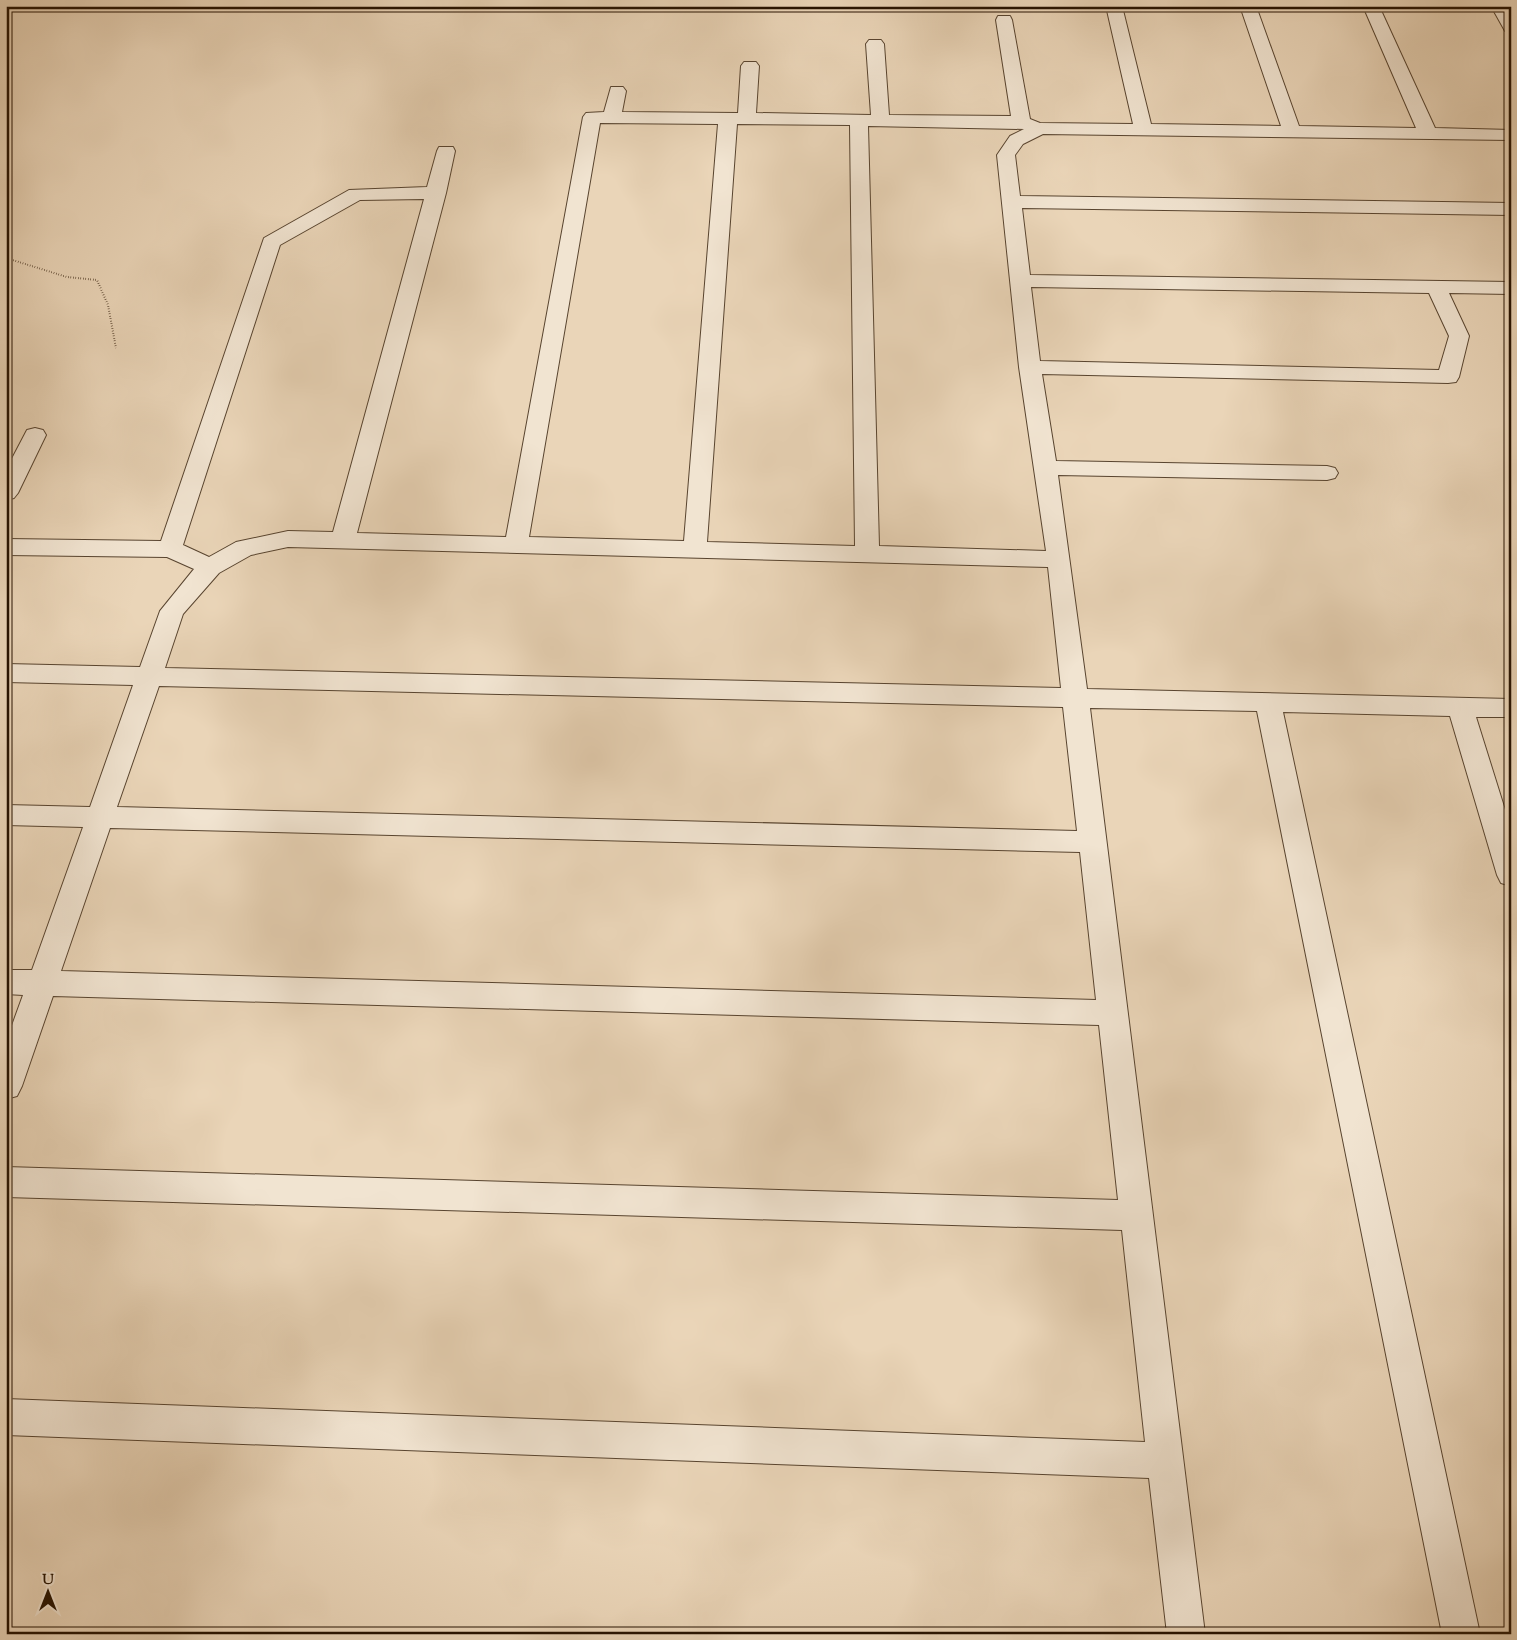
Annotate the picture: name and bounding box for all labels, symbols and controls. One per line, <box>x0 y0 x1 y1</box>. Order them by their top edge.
north arrow <box>22 1568 72 1618</box>
text: U <box>42 1571 54 1591</box>

